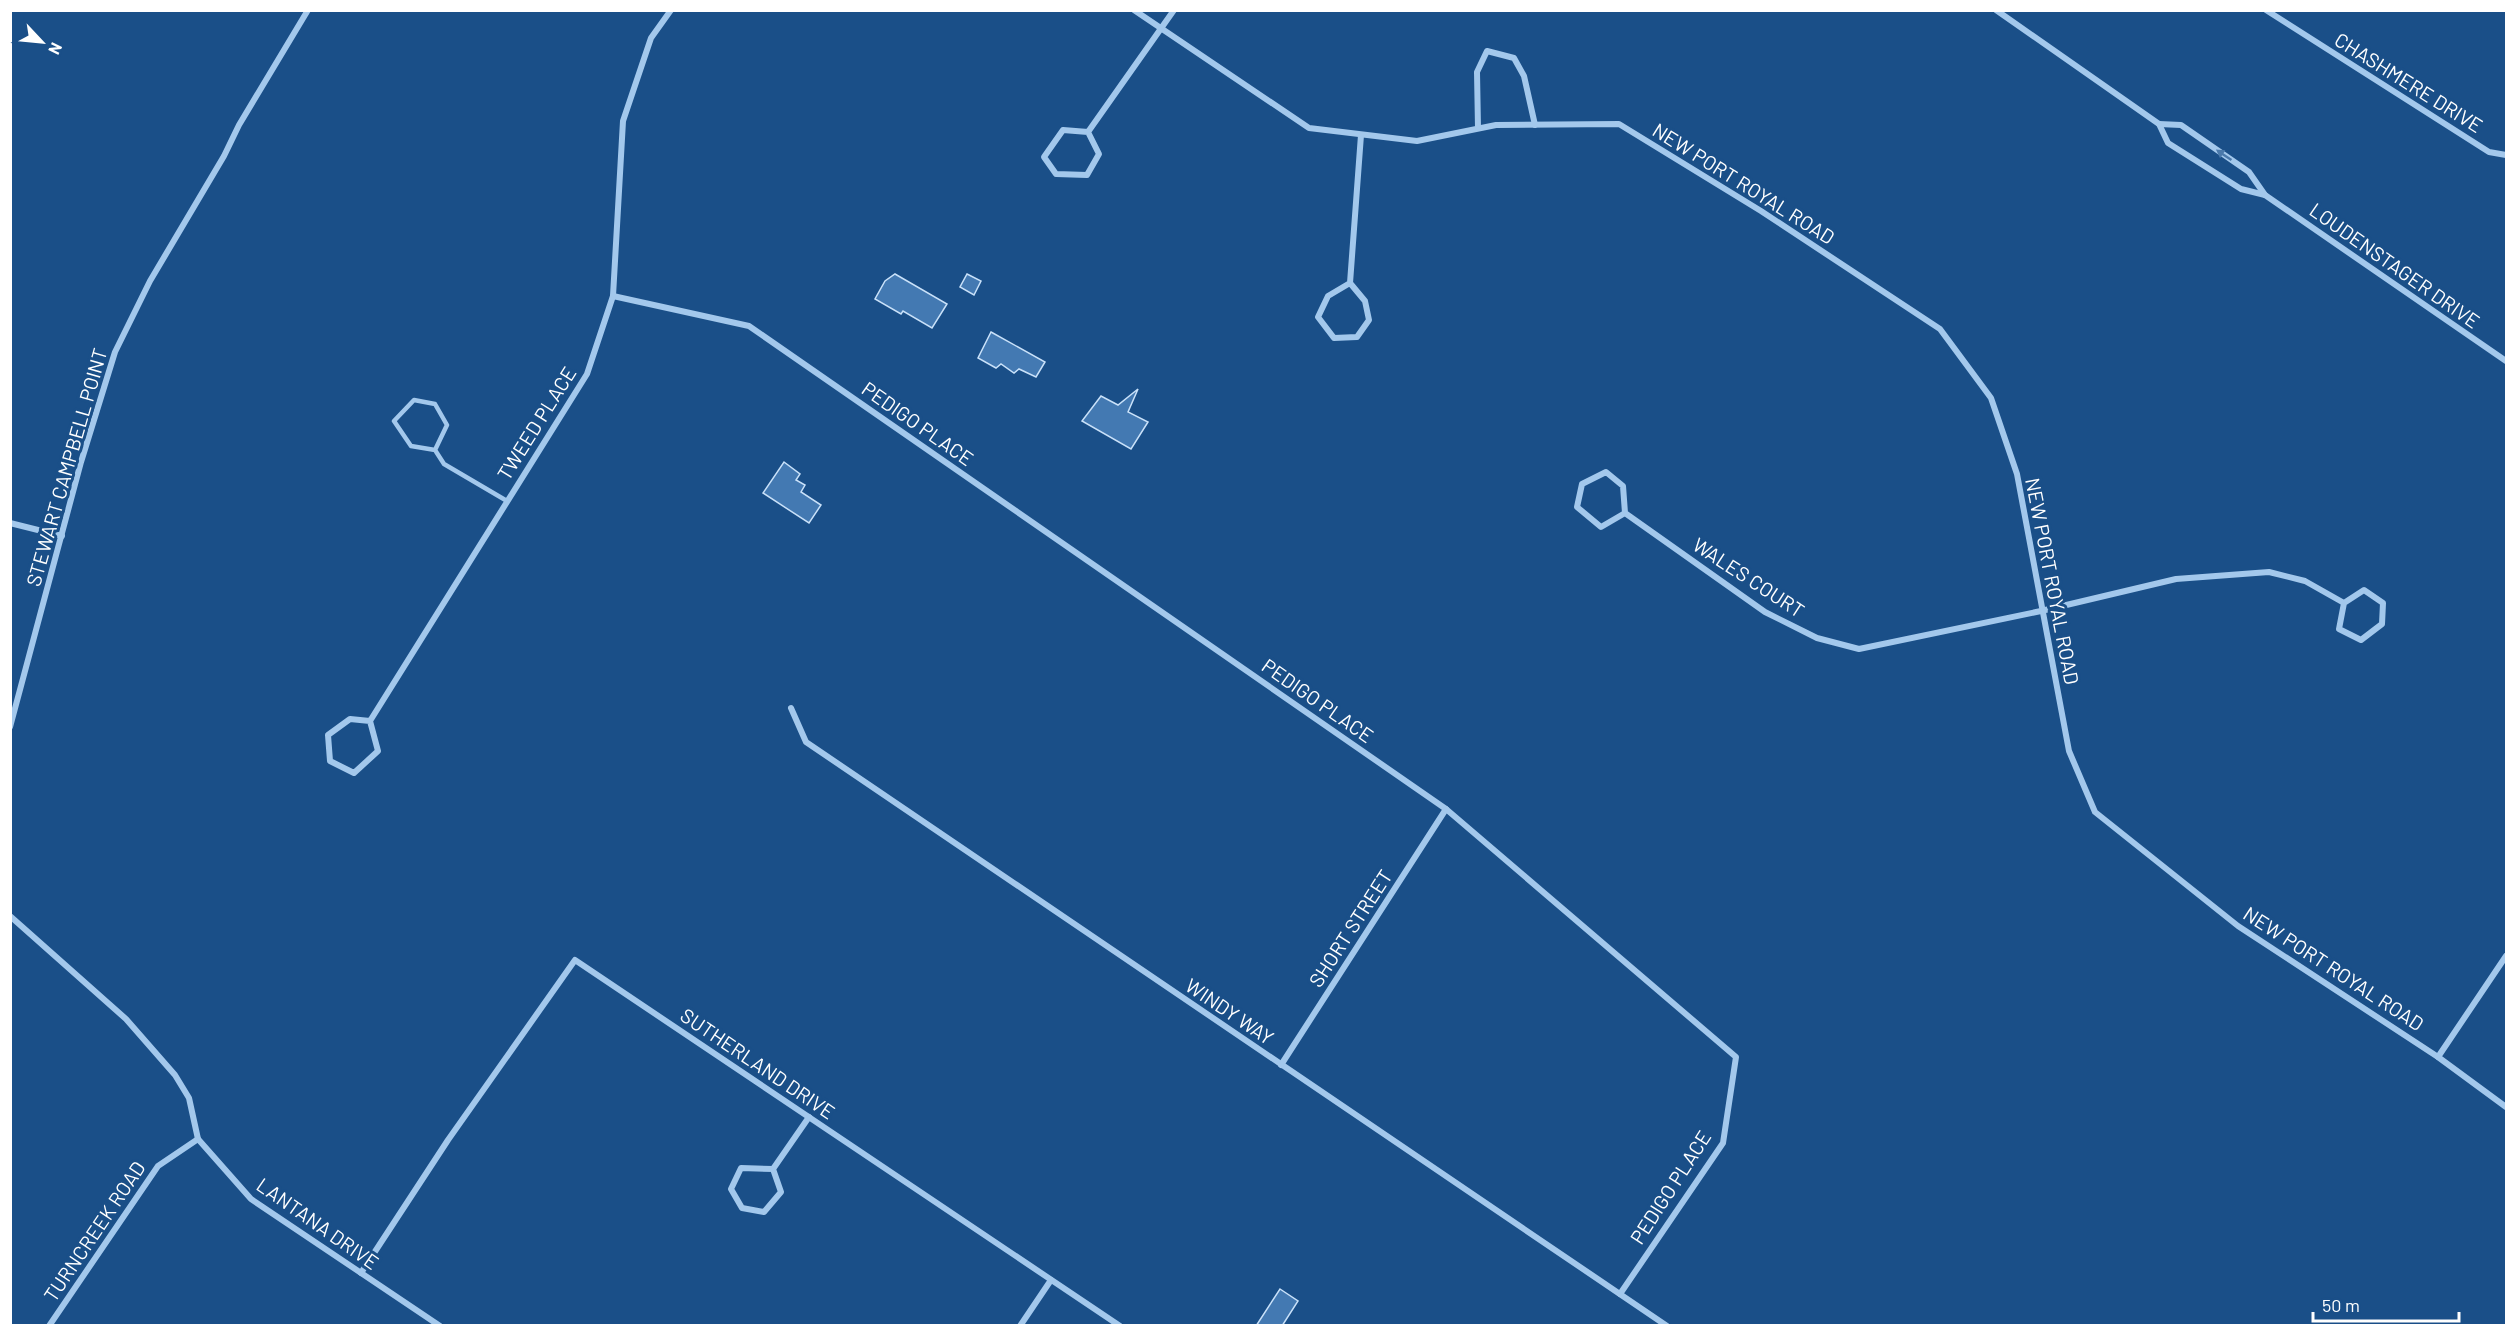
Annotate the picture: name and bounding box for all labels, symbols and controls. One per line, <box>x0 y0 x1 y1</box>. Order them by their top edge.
north arrow <box>12 12 72 72</box>
street label: CHASHMERE DRIVE <box>2331 27 2487 137</box>
text: N <box>45 40 67 58</box>
street label: NEW PORT ROYAL ROAD <box>1649 117 1839 249</box>
one-way arrow <box>2216 150 2232 161</box>
street label: LOUDENSTAGER DRIVE <box>2305 197 2485 333</box>
street label: STEWART CAMPBELL POINT <box>20 345 112 589</box>
street label: TWEED PLACE <box>492 362 580 484</box>
street label: PEDIGO PLACE <box>858 376 978 470</box>
street label: NEW PORT ROYAL ROAD <box>2021 476 2085 686</box>
street label: WALES COURT <box>1689 532 1809 622</box>
street label: PEDIGO PLACE <box>1258 653 1378 747</box>
street label: SHORT STREET <box>1303 865 1397 991</box>
street label: NEW PORT ROYAL ROAD <box>2239 901 2429 1035</box>
street label: WINDY WAY <box>1181 973 1279 1049</box>
street label: SUTHERLAND DRIVE <box>676 1003 840 1123</box>
street label: PEDIGO PLACE <box>1624 1126 1716 1248</box>
street label: TURNCREEK ROAD <box>38 1156 150 1306</box>
street label: LANTANA DRIVE <box>252 1172 384 1274</box>
scale bar <box>2313 1285 2458 1323</box>
text: 50 m <box>2322 1294 2360 1316</box>

